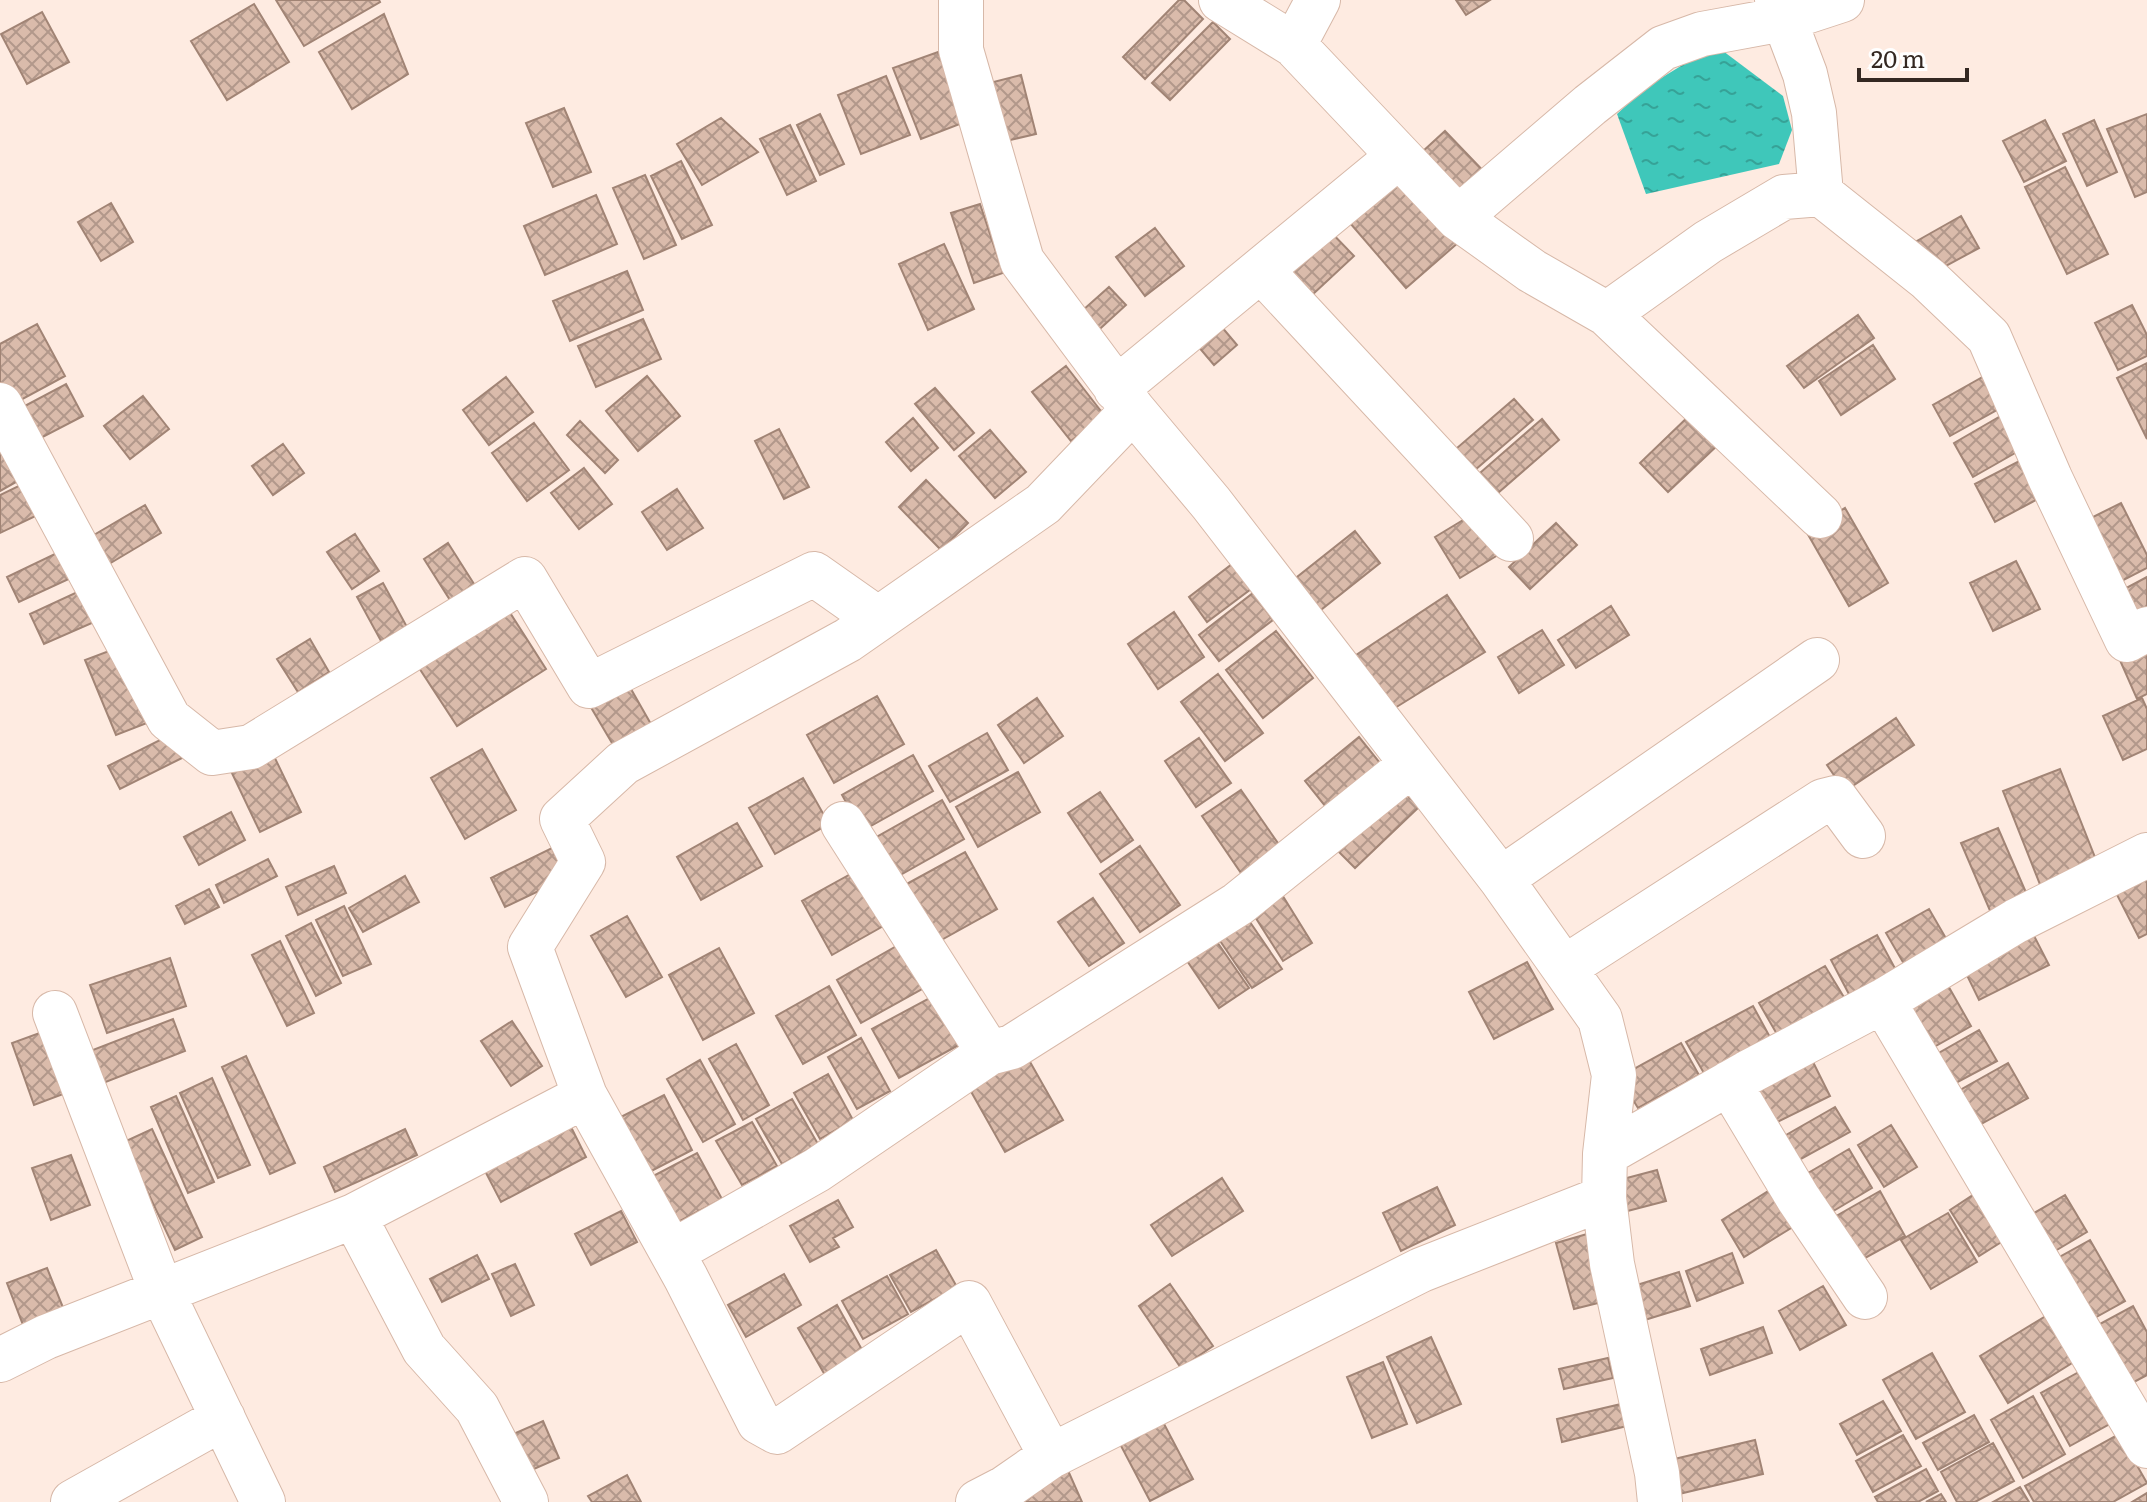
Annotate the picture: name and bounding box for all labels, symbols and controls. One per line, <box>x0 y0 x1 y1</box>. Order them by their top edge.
scale bar <box>1859 32 1967 82</box>
text: 20 m <box>1871 40 1925 75</box>

